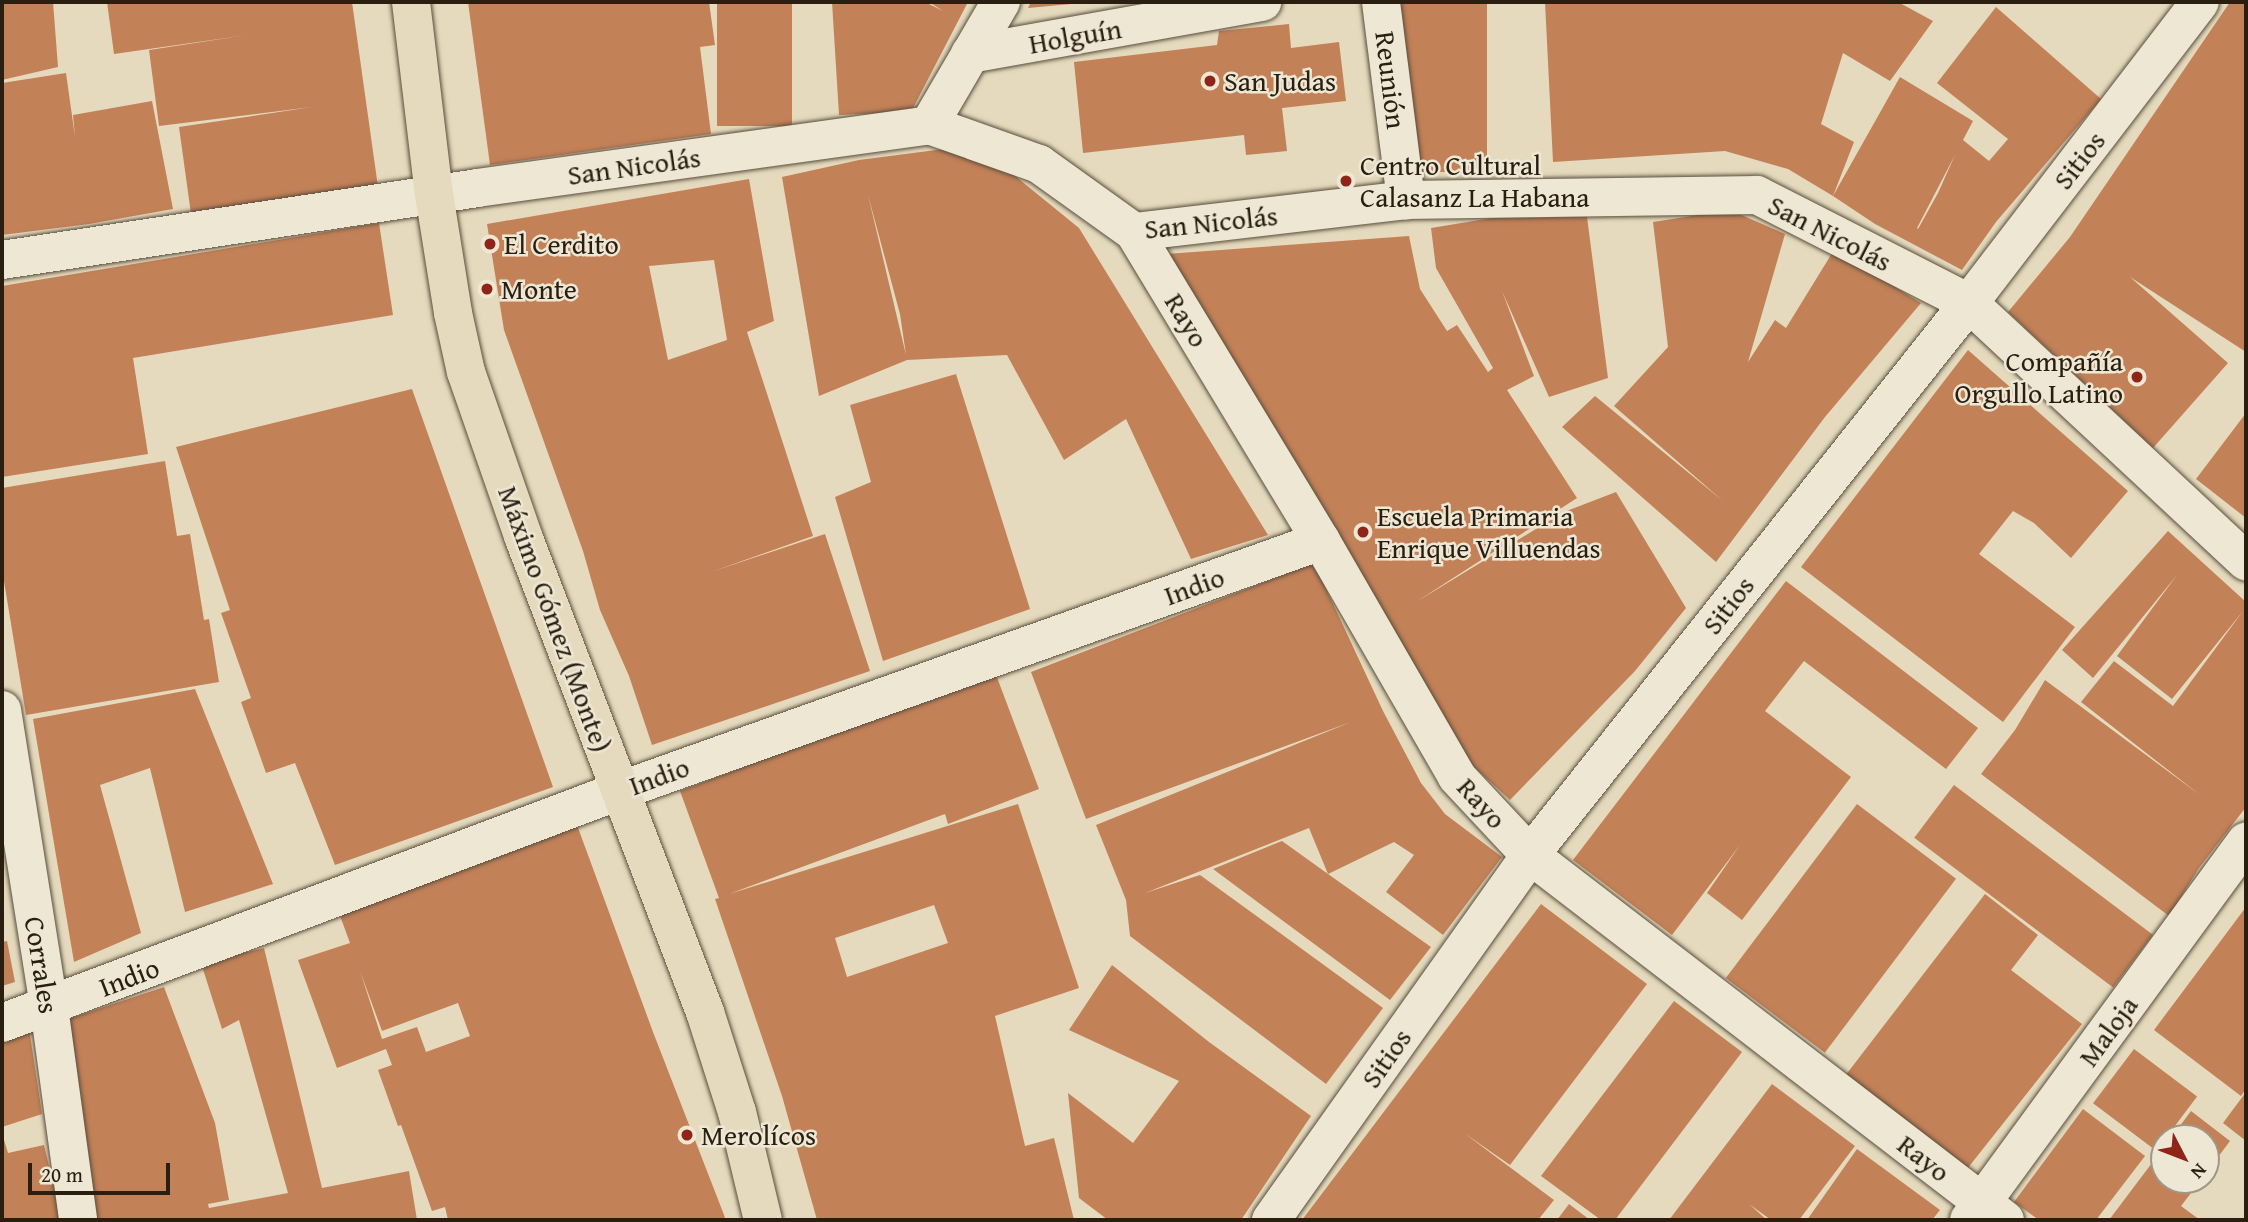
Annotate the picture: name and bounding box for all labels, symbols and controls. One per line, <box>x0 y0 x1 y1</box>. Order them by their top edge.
street label: Holguín <box>1026 11 1124 61</box>
street label: Reunión <box>1368 29 1414 131</box>
place label: San Judas <box>1224 64 1336 98</box>
marker: San Judas <box>1202 73 1218 89</box>
street label: Sitios <box>2046 124 2112 196</box>
street label: San Nicolás <box>565 140 703 192</box>
place label: Centro Cultural Calasanz La Habana <box>1360 148 1590 214</box>
marker: Centro Cultural Calasanz La Habana <box>1338 173 1354 189</box>
street label: San Nicolás <box>1763 188 1897 278</box>
street label: San Nicolás <box>1143 198 1279 246</box>
place label: El Cerdito <box>504 227 619 261</box>
marker: El Cerdito <box>482 236 498 252</box>
place label: Monte <box>501 272 577 306</box>
marker: Monte <box>479 281 495 297</box>
street label: Rayo <box>1158 287 1216 353</box>
place label: Compañía Orgullo Latino <box>1955 344 2123 410</box>
marker: Compañía Orgullo Latino <box>2129 369 2145 385</box>
street label: Máximo Gómez (Monte) <box>491 481 619 757</box>
place label: Escuela Primaria Enrique Villuendas <box>1377 499 1601 565</box>
marker: Escuela Primaria Enrique Villuendas <box>1355 524 1371 540</box>
street label: Indio <box>1159 560 1229 612</box>
street label: Sitios <box>1695 569 1761 641</box>
street label: Indio <box>624 750 694 802</box>
street label: Rayo <box>1450 771 1514 835</box>
street label: Corrales <box>18 914 66 1016</box>
street label: Indio <box>94 950 164 1004</box>
street label: Maloja <box>2071 989 2145 1073</box>
street label: Sitios <box>1354 1022 1418 1094</box>
place label: Merolícos <box>701 1118 816 1152</box>
north arrow <box>2150 1124 2220 1194</box>
marker: Merolícos <box>679 1127 695 1143</box>
street label: Rayo <box>1891 1127 1957 1189</box>
scale bar <box>32 1148 173 1192</box>
text: N <box>2184 1158 2214 1186</box>
text: 20 m <box>41 1159 83 1190</box>

